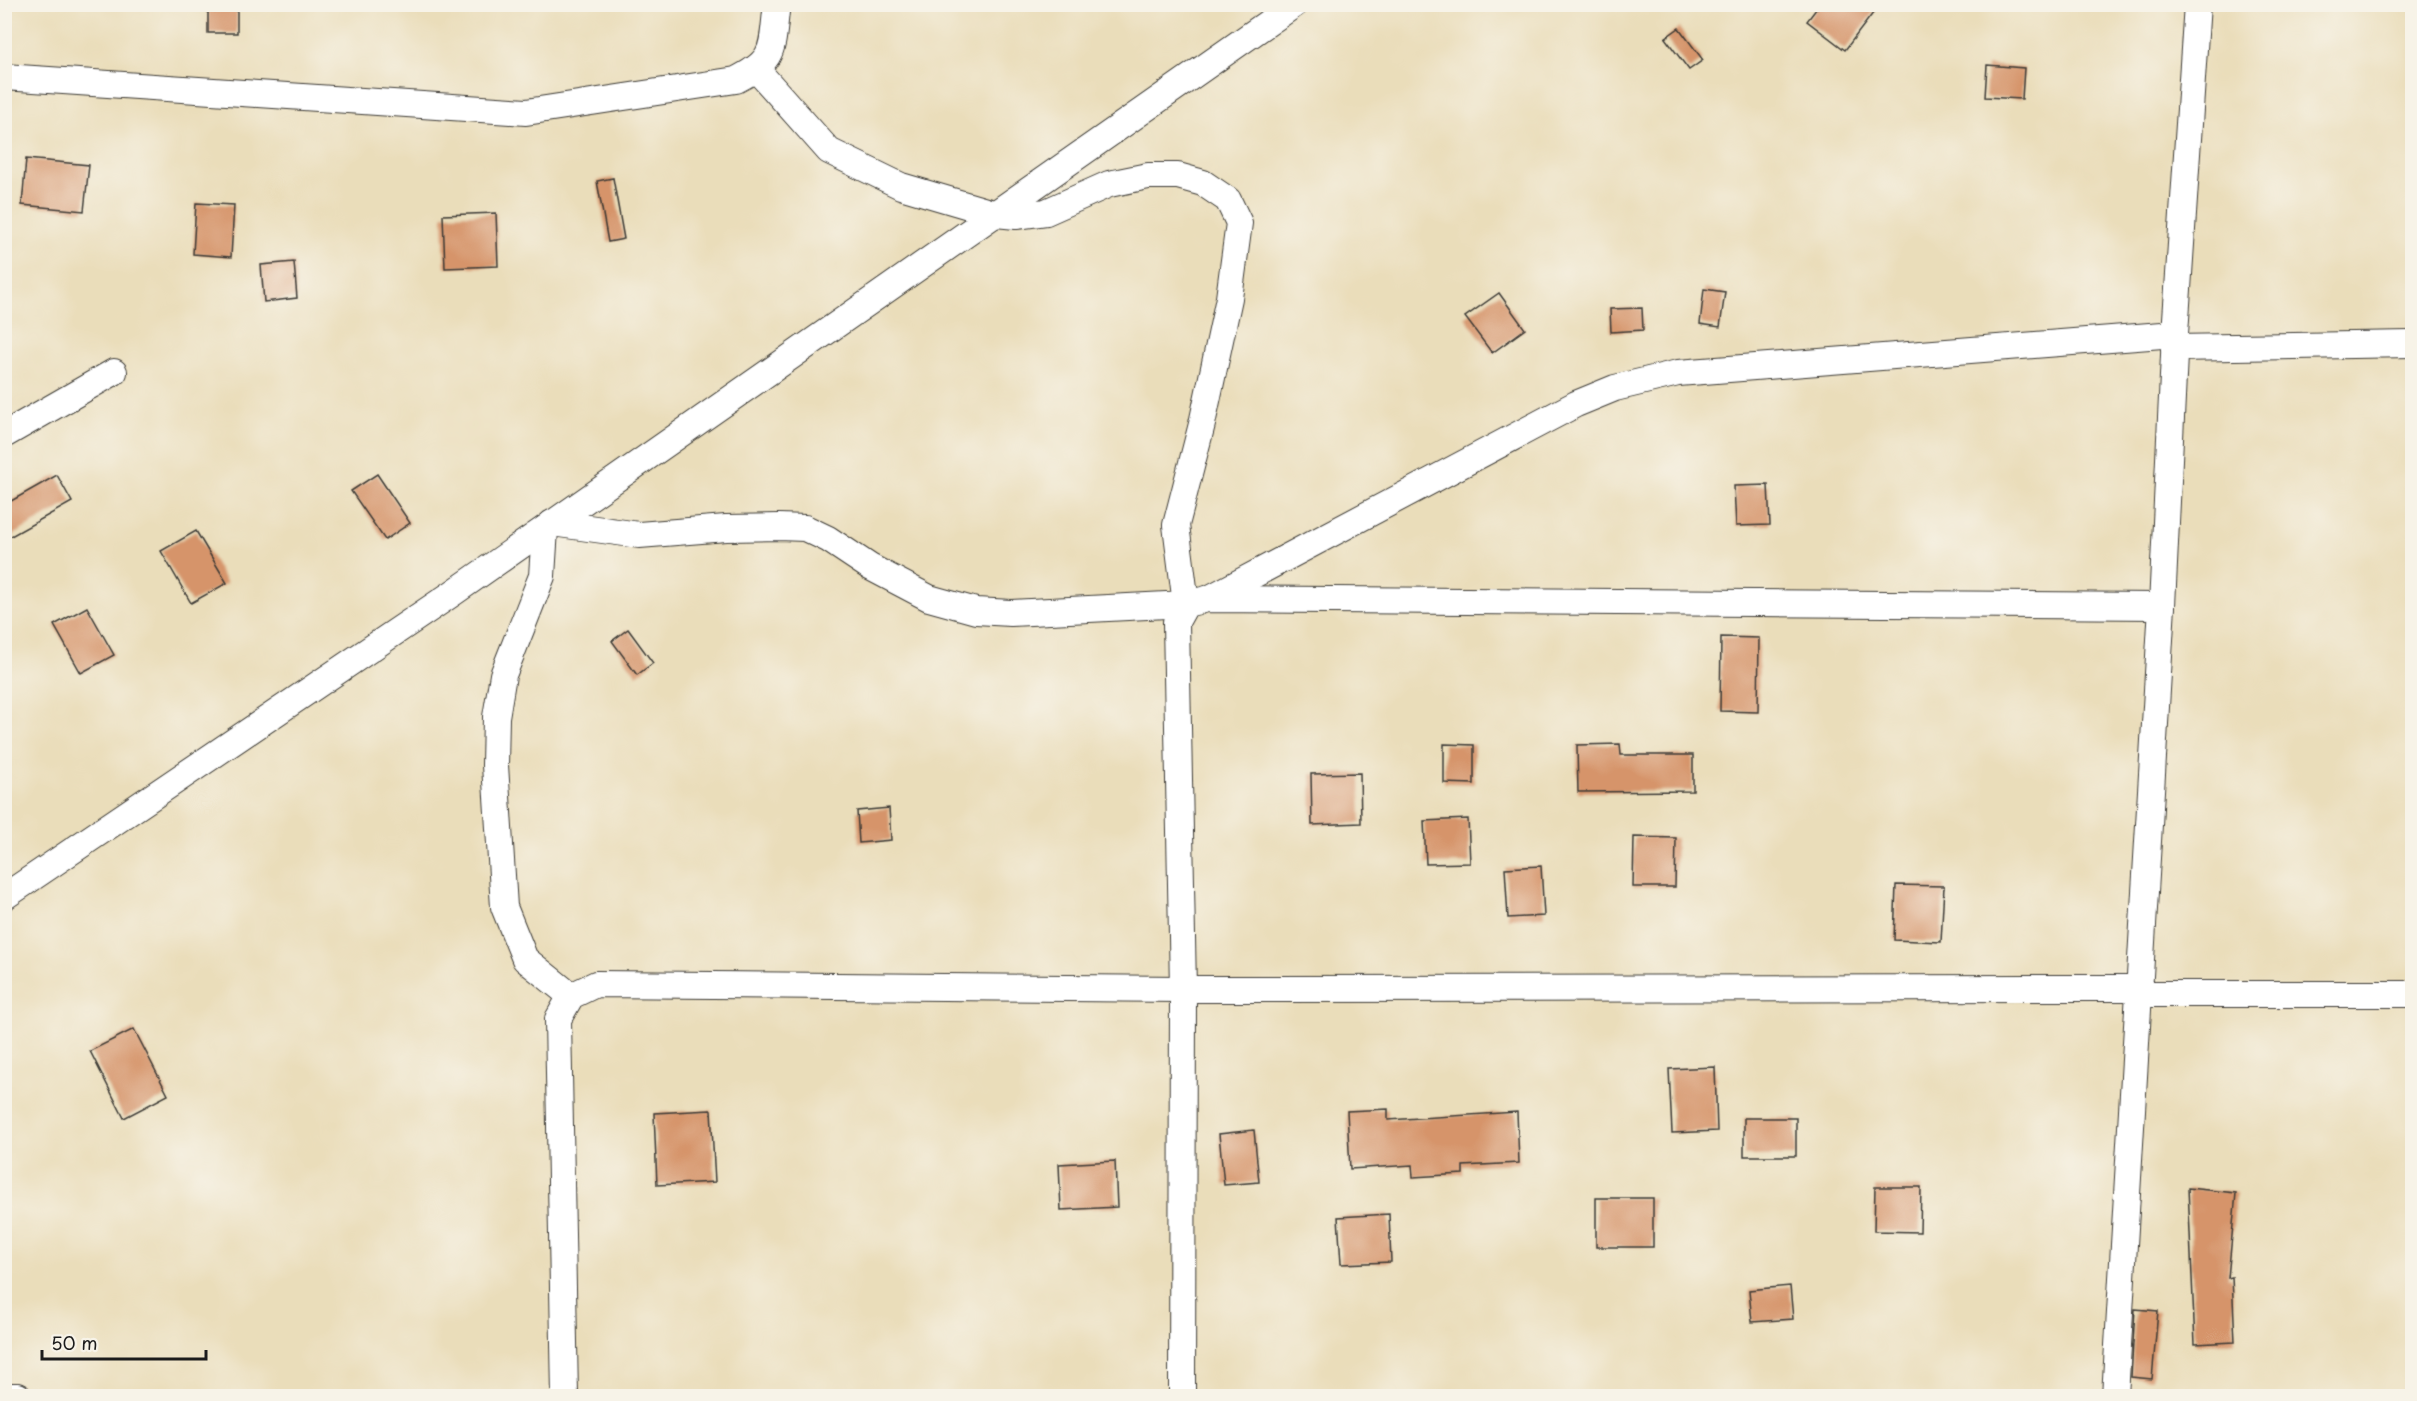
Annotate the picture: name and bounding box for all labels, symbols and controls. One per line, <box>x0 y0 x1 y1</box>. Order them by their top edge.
scale bar <box>42 1323 206 1361</box>
text: 50 m <box>51 1329 98 1356</box>

